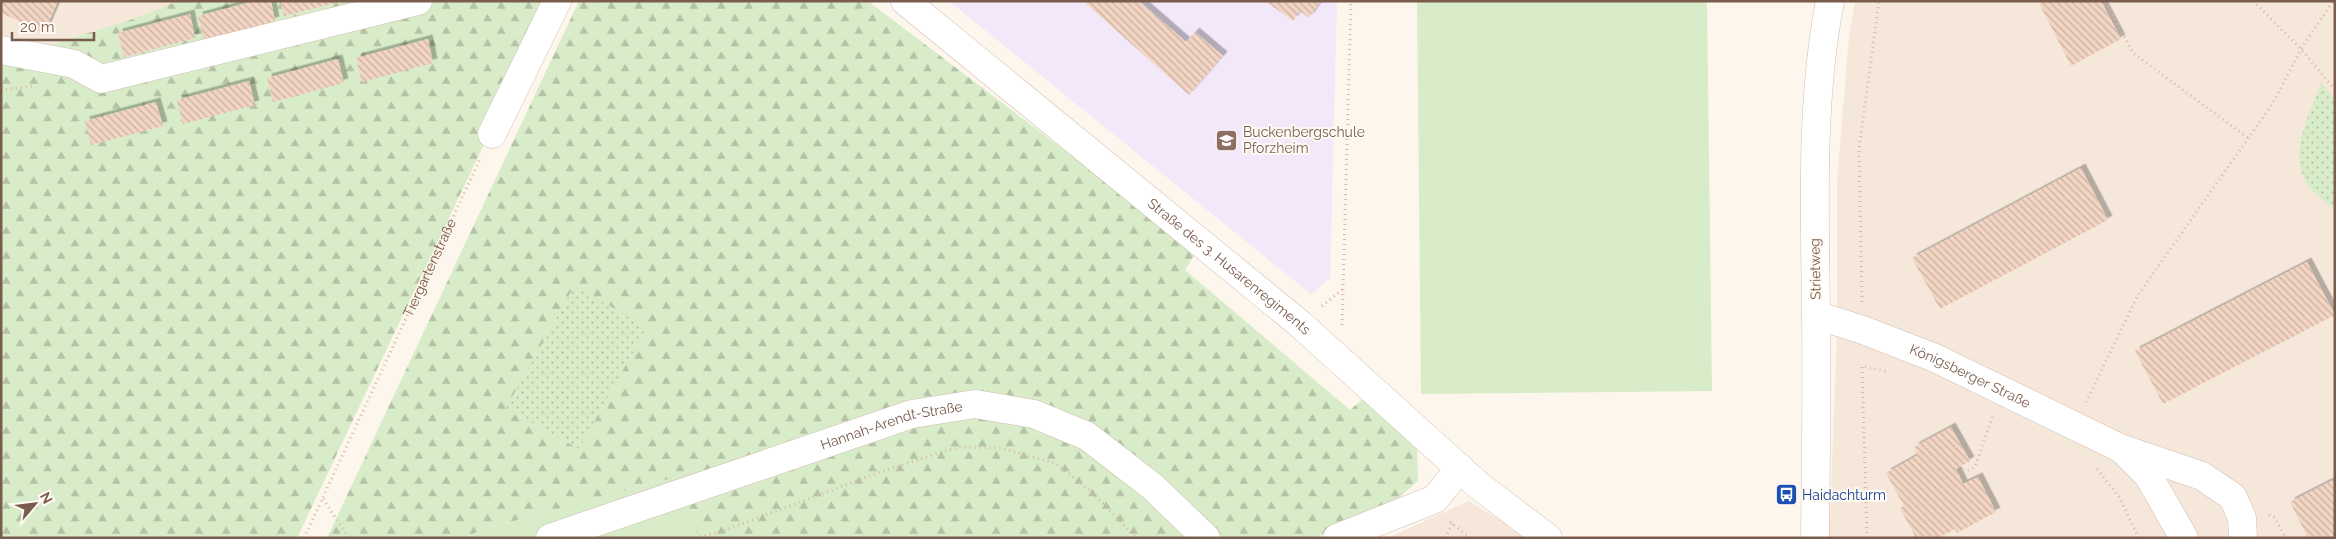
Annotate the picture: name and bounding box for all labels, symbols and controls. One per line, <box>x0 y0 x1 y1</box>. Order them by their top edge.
scale bar <box>12 10 95 42</box>
text: 20 m <box>20 18 55 36</box>
place label: Buckenbergschule Pforzheim <box>1243 124 1365 156</box>
school or university icon: Buckenbergschule Pforzheim <box>1215 128 1239 152</box>
street label: Straße des 3. Husarenregiments <box>1145 195 1314 338</box>
street label: Tiergartenstraße <box>400 216 459 319</box>
street label: Strietweg <box>1806 238 1824 300</box>
street label: Königsberger Straße <box>1907 341 2033 411</box>
street label: Hannah-Arendt-Straße <box>818 398 964 453</box>
north arrow <box>10 479 60 529</box>
bus stop icon: Haidachturm <box>1774 483 1798 507</box>
place label: Haidachturm <box>1802 487 1886 503</box>
text: N <box>37 489 56 506</box>

